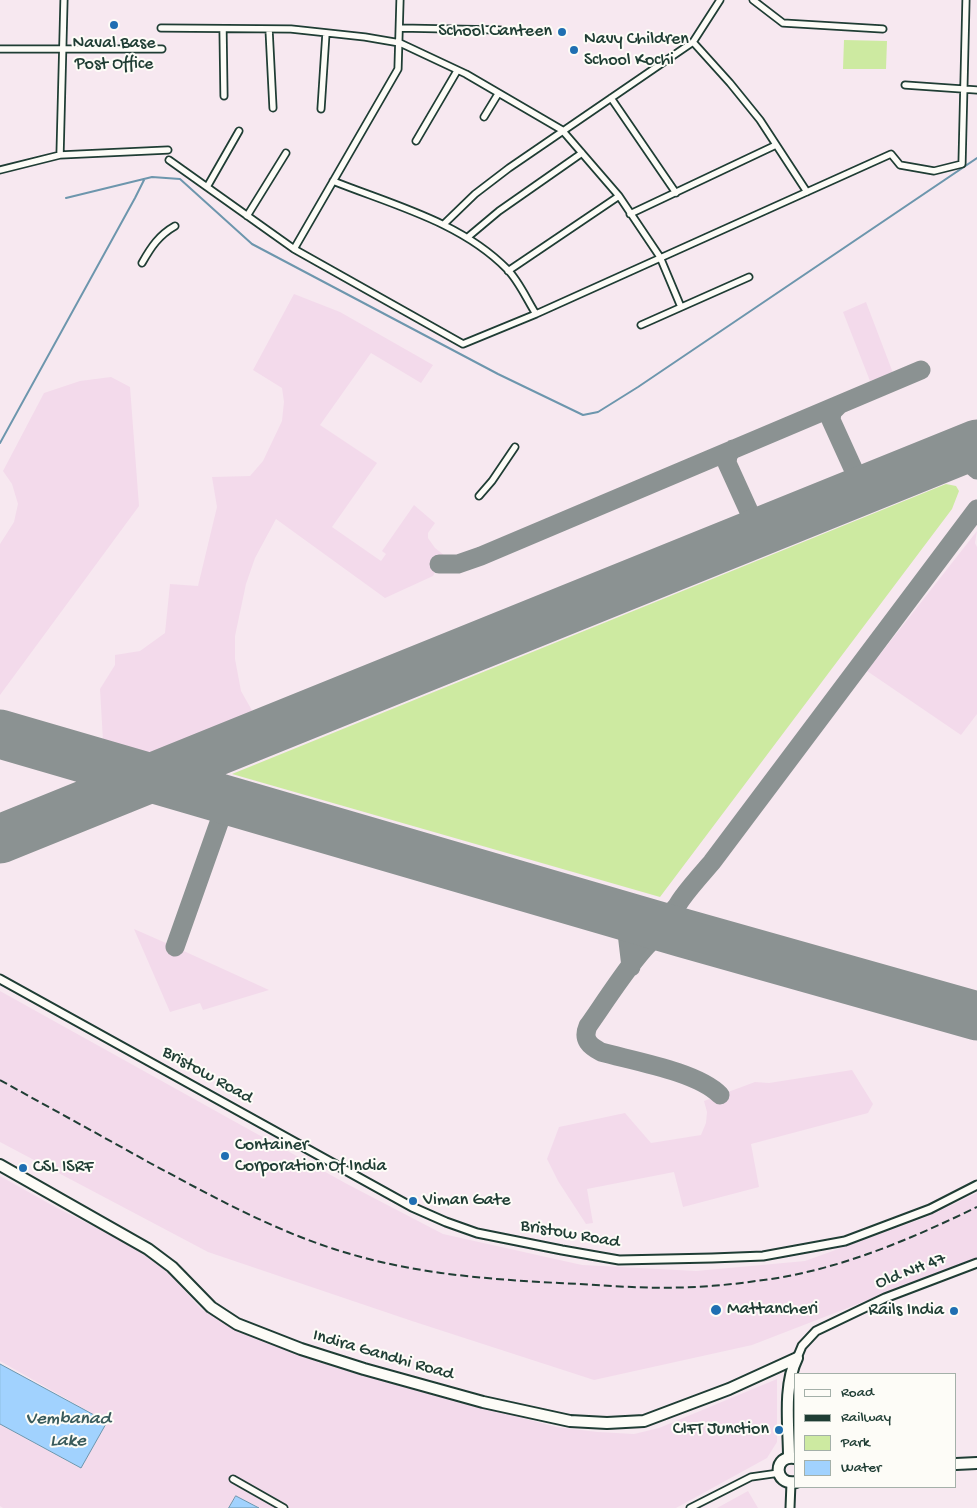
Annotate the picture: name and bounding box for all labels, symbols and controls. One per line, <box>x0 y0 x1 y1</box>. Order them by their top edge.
marker: Naval Base Post Office <box>108 19 120 31</box>
place label: School Canteen <box>438 21 552 43</box>
marker: School Canteen <box>556 26 568 38</box>
place label: Navy Children School Kochi <box>584 29 689 72</box>
place label: Naval Base Post Office <box>72 33 156 76</box>
marker: Navy Children School Kochi <box>568 44 580 56</box>
street label: Bristow Road <box>158 1042 256 1110</box>
place label: Container Corporation Of India <box>235 1135 386 1178</box>
marker: Container Corporation Of India <box>219 1150 231 1162</box>
place label: CSL ISRF <box>33 1157 93 1179</box>
marker: CSL ISRF <box>17 1162 29 1174</box>
place label: Viman Gate <box>423 1190 510 1212</box>
marker: Viman Gate <box>407 1195 419 1207</box>
street label: Bristow Road <box>519 1216 621 1254</box>
street label: Old NH 47 <box>873 1249 949 1295</box>
place label: Mattancheri <box>727 1299 818 1321</box>
place label: Rails India <box>869 1300 944 1322</box>
marker: Mattancheri <box>709 1303 723 1317</box>
marker: Rails India <box>948 1305 960 1317</box>
street label: Indira Gandhi Road <box>310 1326 456 1386</box>
legend <box>794 1373 957 1488</box>
text: Road <box>841 1384 874 1402</box>
water label: Vembanad Lake <box>25 1409 111 1453</box>
text: Railway <box>841 1409 891 1427</box>
place label: CIFT Junction <box>673 1419 769 1441</box>
marker: CIFT Junction <box>773 1424 785 1436</box>
text: Park <box>841 1434 870 1452</box>
text: Water <box>841 1459 881 1477</box>

